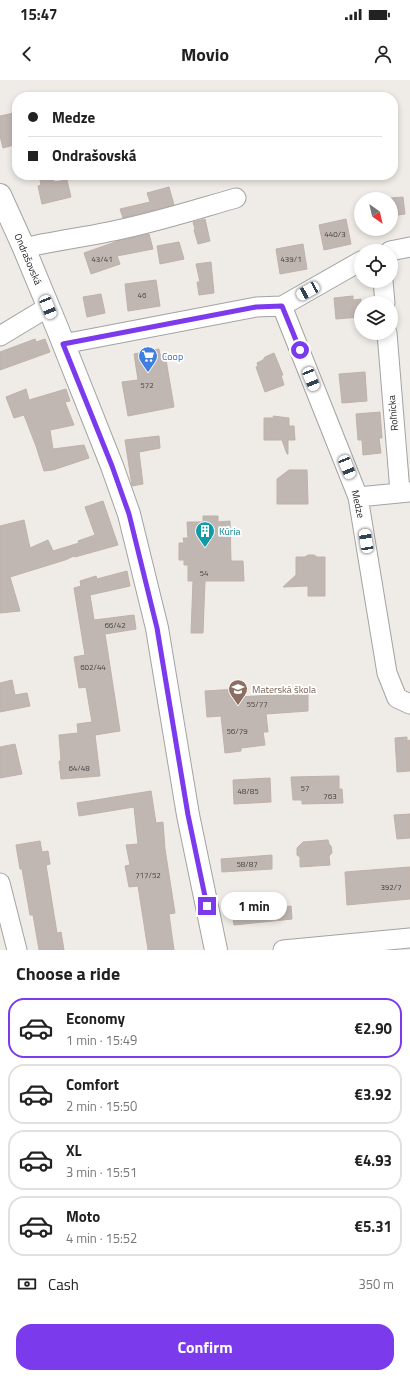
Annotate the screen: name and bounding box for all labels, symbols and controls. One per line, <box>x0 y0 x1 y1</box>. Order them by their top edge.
text: 15:47 <box>20 3 57 26</box>
text: Movio <box>181 41 229 68</box>
icon: back <box>16 43 38 65</box>
icon: person <box>372 43 394 65</box>
text: Medze <box>52 106 95 129</box>
text: Ondrašovská <box>52 144 136 167</box>
north arrow <box>354 192 398 236</box>
map controls <box>354 192 398 340</box>
house number: 440/3 <box>324 228 346 240</box>
street label: Ondrašovská <box>10 231 46 287</box>
button: locate <box>354 244 398 288</box>
house number: 43/41 <box>91 253 113 265</box>
house number: 439/1 <box>280 253 302 265</box>
car <box>295 280 321 302</box>
house number: 46 <box>138 289 147 301</box>
car <box>38 294 58 320</box>
button: layers <box>354 296 398 340</box>
route start <box>291 341 309 359</box>
supermarket icon: Coop <box>137 345 159 373</box>
place label: Coop <box>162 349 183 364</box>
car <box>301 366 321 392</box>
house number: 572 <box>140 379 154 391</box>
street label: Roľnícka <box>384 395 402 431</box>
car <box>337 454 357 480</box>
street label: Medze <box>348 489 368 519</box>
building icon: Kúria <box>194 520 216 548</box>
place label: Kúria <box>219 524 241 539</box>
car <box>358 528 374 554</box>
house number: 54 <box>200 567 209 579</box>
house number: 66/42 <box>104 619 126 631</box>
house number: 602/44 <box>80 661 106 673</box>
school or university icon: Materská škola <box>227 678 249 706</box>
place label: Materská škola <box>252 682 316 697</box>
house number: 55/77 <box>246 698 268 710</box>
house number: 56/79 <box>226 725 248 737</box>
house number: 64/48 <box>68 762 90 774</box>
house number: 57 <box>301 782 309 794</box>
house number: 48/85 <box>237 785 259 797</box>
house number: 763 <box>323 790 337 802</box>
house number: 58/87 <box>236 858 258 870</box>
house number: 717/52 <box>135 869 161 881</box>
house number: 392/7 <box>380 881 402 893</box>
callout: 1 min <box>221 892 287 920</box>
text: 1 min <box>238 896 270 916</box>
route end <box>198 897 216 915</box>
text: Choose a ride <box>16 960 120 987</box>
text: Economy <box>66 1007 125 1030</box>
icon: car <box>18 1010 54 1046</box>
text: €2.90 <box>355 1017 392 1040</box>
text: 1 min · 15:49 <box>66 1030 137 1050</box>
text: Comfort <box>66 1073 119 1096</box>
icon: car <box>18 1076 54 1112</box>
text: €3.92 <box>355 1083 392 1106</box>
text: 2 min · 15:50 <box>66 1096 137 1116</box>
text: XL <box>66 1139 82 1162</box>
icon: car <box>18 1142 54 1178</box>
text: €4.93 <box>355 1149 392 1172</box>
text: 3 min · 15:51 <box>66 1162 137 1182</box>
text: Moto <box>66 1205 100 1228</box>
icon: car <box>18 1208 54 1244</box>
text: €5.31 <box>355 1215 392 1238</box>
text: 4 min · 15:52 <box>66 1228 137 1248</box>
icon: cash <box>16 1273 38 1295</box>
text: Cash <box>48 1273 79 1296</box>
text: 350 m <box>358 1274 394 1294</box>
button: Confirm <box>16 1324 394 1370</box>

